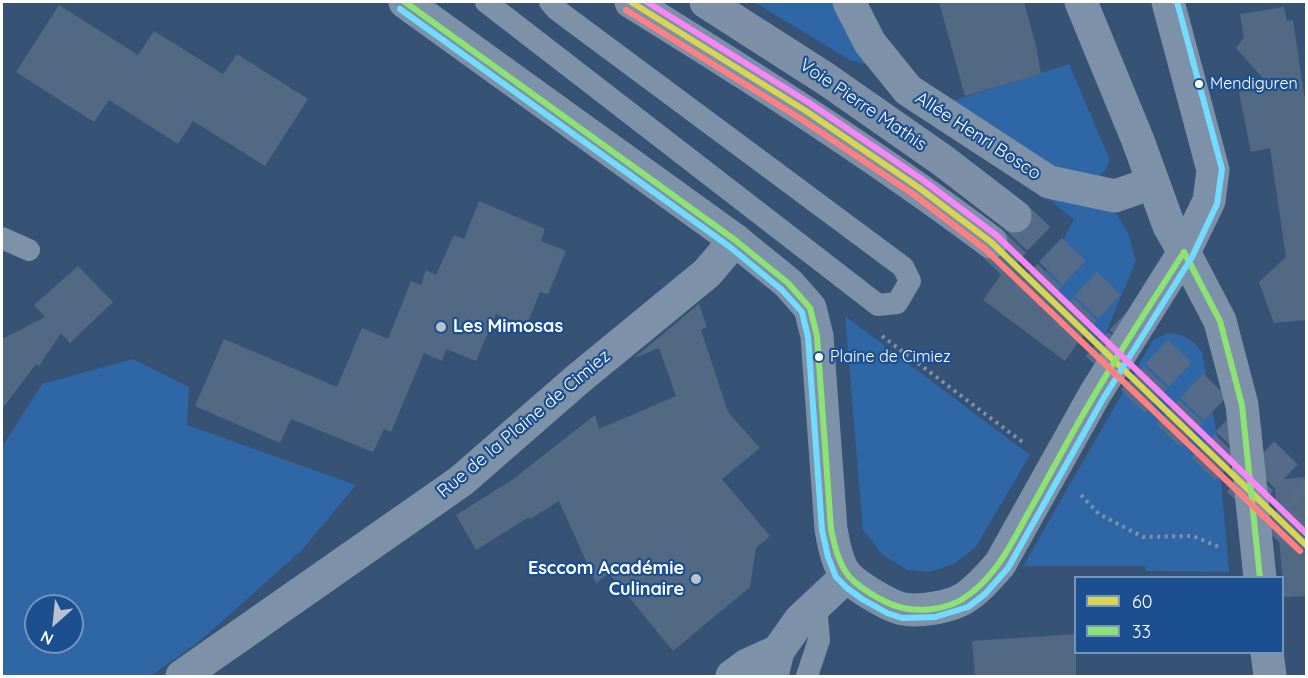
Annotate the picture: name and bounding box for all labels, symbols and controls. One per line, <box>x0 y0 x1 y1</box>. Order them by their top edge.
street label: Voie Pierre Mathis <box>795 54 931 156</box>
place label: Mendiguren <box>1210 74 1298 94</box>
marker: Mendiguren <box>1193 78 1205 90</box>
street label: Allée Henri Bosco <box>911 87 1045 185</box>
place label: Les Mimosas <box>453 316 563 338</box>
marker: Les Mimosas <box>434 320 448 334</box>
street label: Rue de la Plaine de Cimiez <box>433 345 615 503</box>
place label: Plaine de Cimiez <box>830 347 951 367</box>
marker: Plaine de Cimiez <box>813 351 825 363</box>
place label: Esccom Académie Culinaire <box>528 558 684 600</box>
marker: Esccom Académie Culinaire <box>689 572 703 586</box>
legend <box>1074 576 1284 654</box>
text: 60 <box>1132 590 1152 613</box>
north arrow <box>24 594 84 654</box>
text: 33 <box>1132 620 1151 643</box>
text: N <box>37 627 57 650</box>

